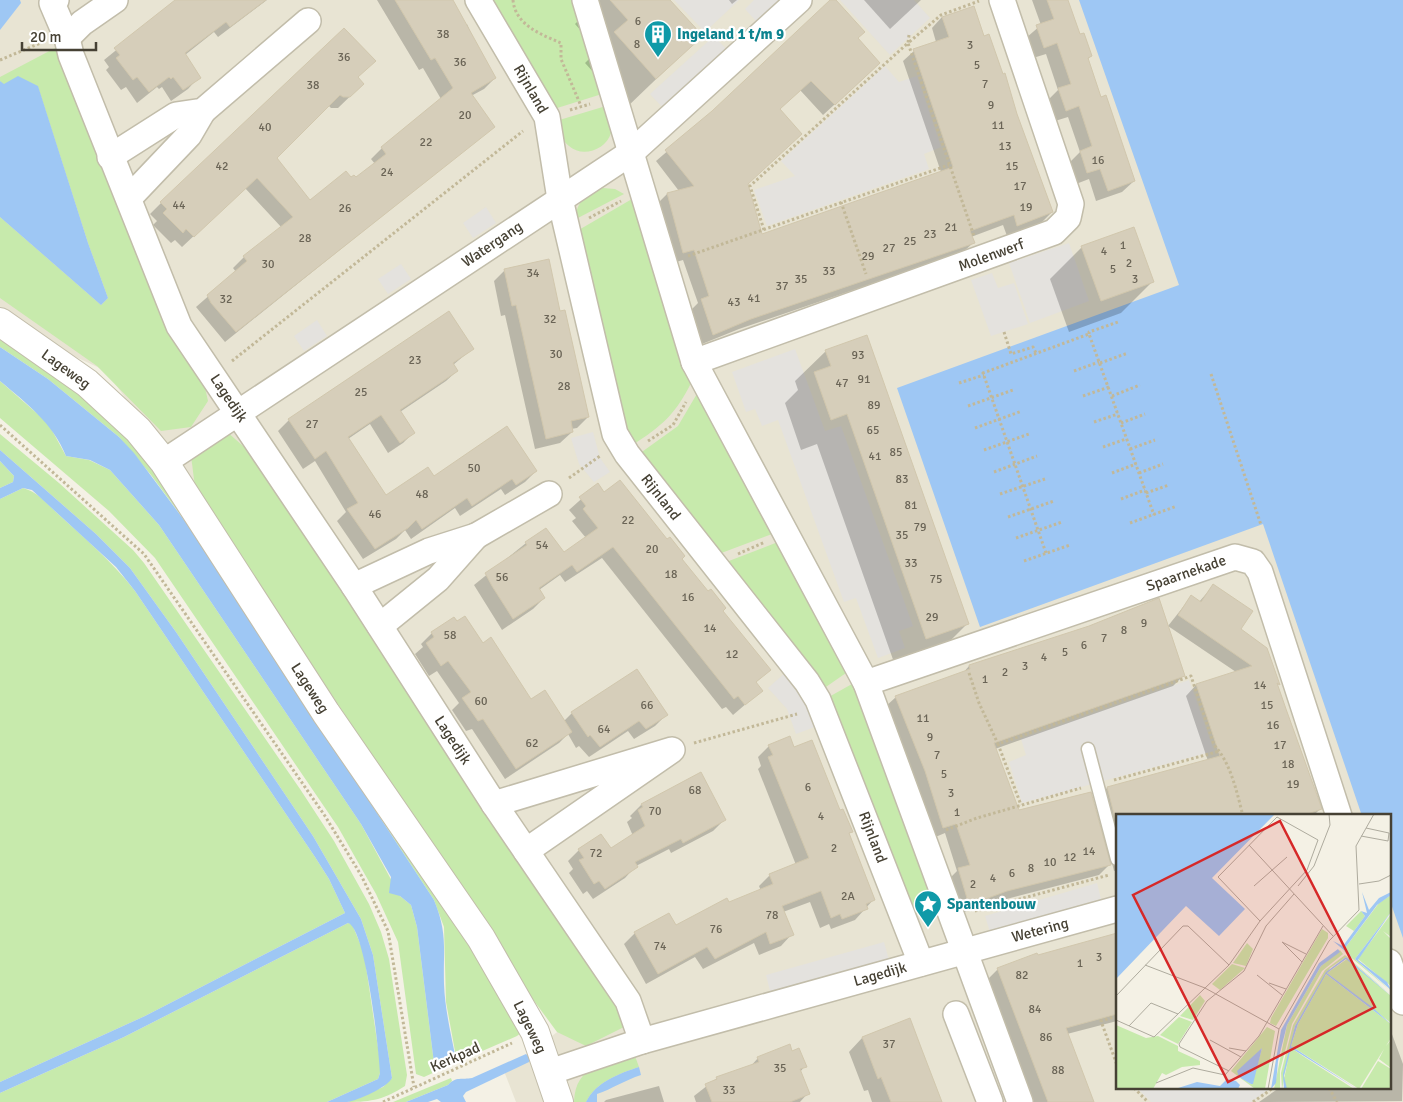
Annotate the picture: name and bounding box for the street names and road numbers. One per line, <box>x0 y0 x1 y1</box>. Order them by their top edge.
street label: Rijnland <box>510 61 552 117</box>
street label: Watergang <box>458 217 526 271</box>
street label: Molenwerf <box>956 234 1027 275</box>
street label: Lageweg <box>38 345 94 393</box>
street label: Lagedijk <box>206 370 252 426</box>
street label: Rijnland <box>637 470 685 524</box>
street label: Spaarnekade <box>1144 551 1228 595</box>
street label: Lageweg <box>287 659 333 717</box>
street label: Lagedijk <box>431 712 476 768</box>
street label: Rijnland <box>855 809 891 865</box>
street label: Wetering <box>1010 914 1071 946</box>
street label: Lagedijk <box>851 958 909 990</box>
street label: Lageweg <box>510 998 551 1056</box>
street label: Kerkpad <box>427 1038 483 1076</box>

